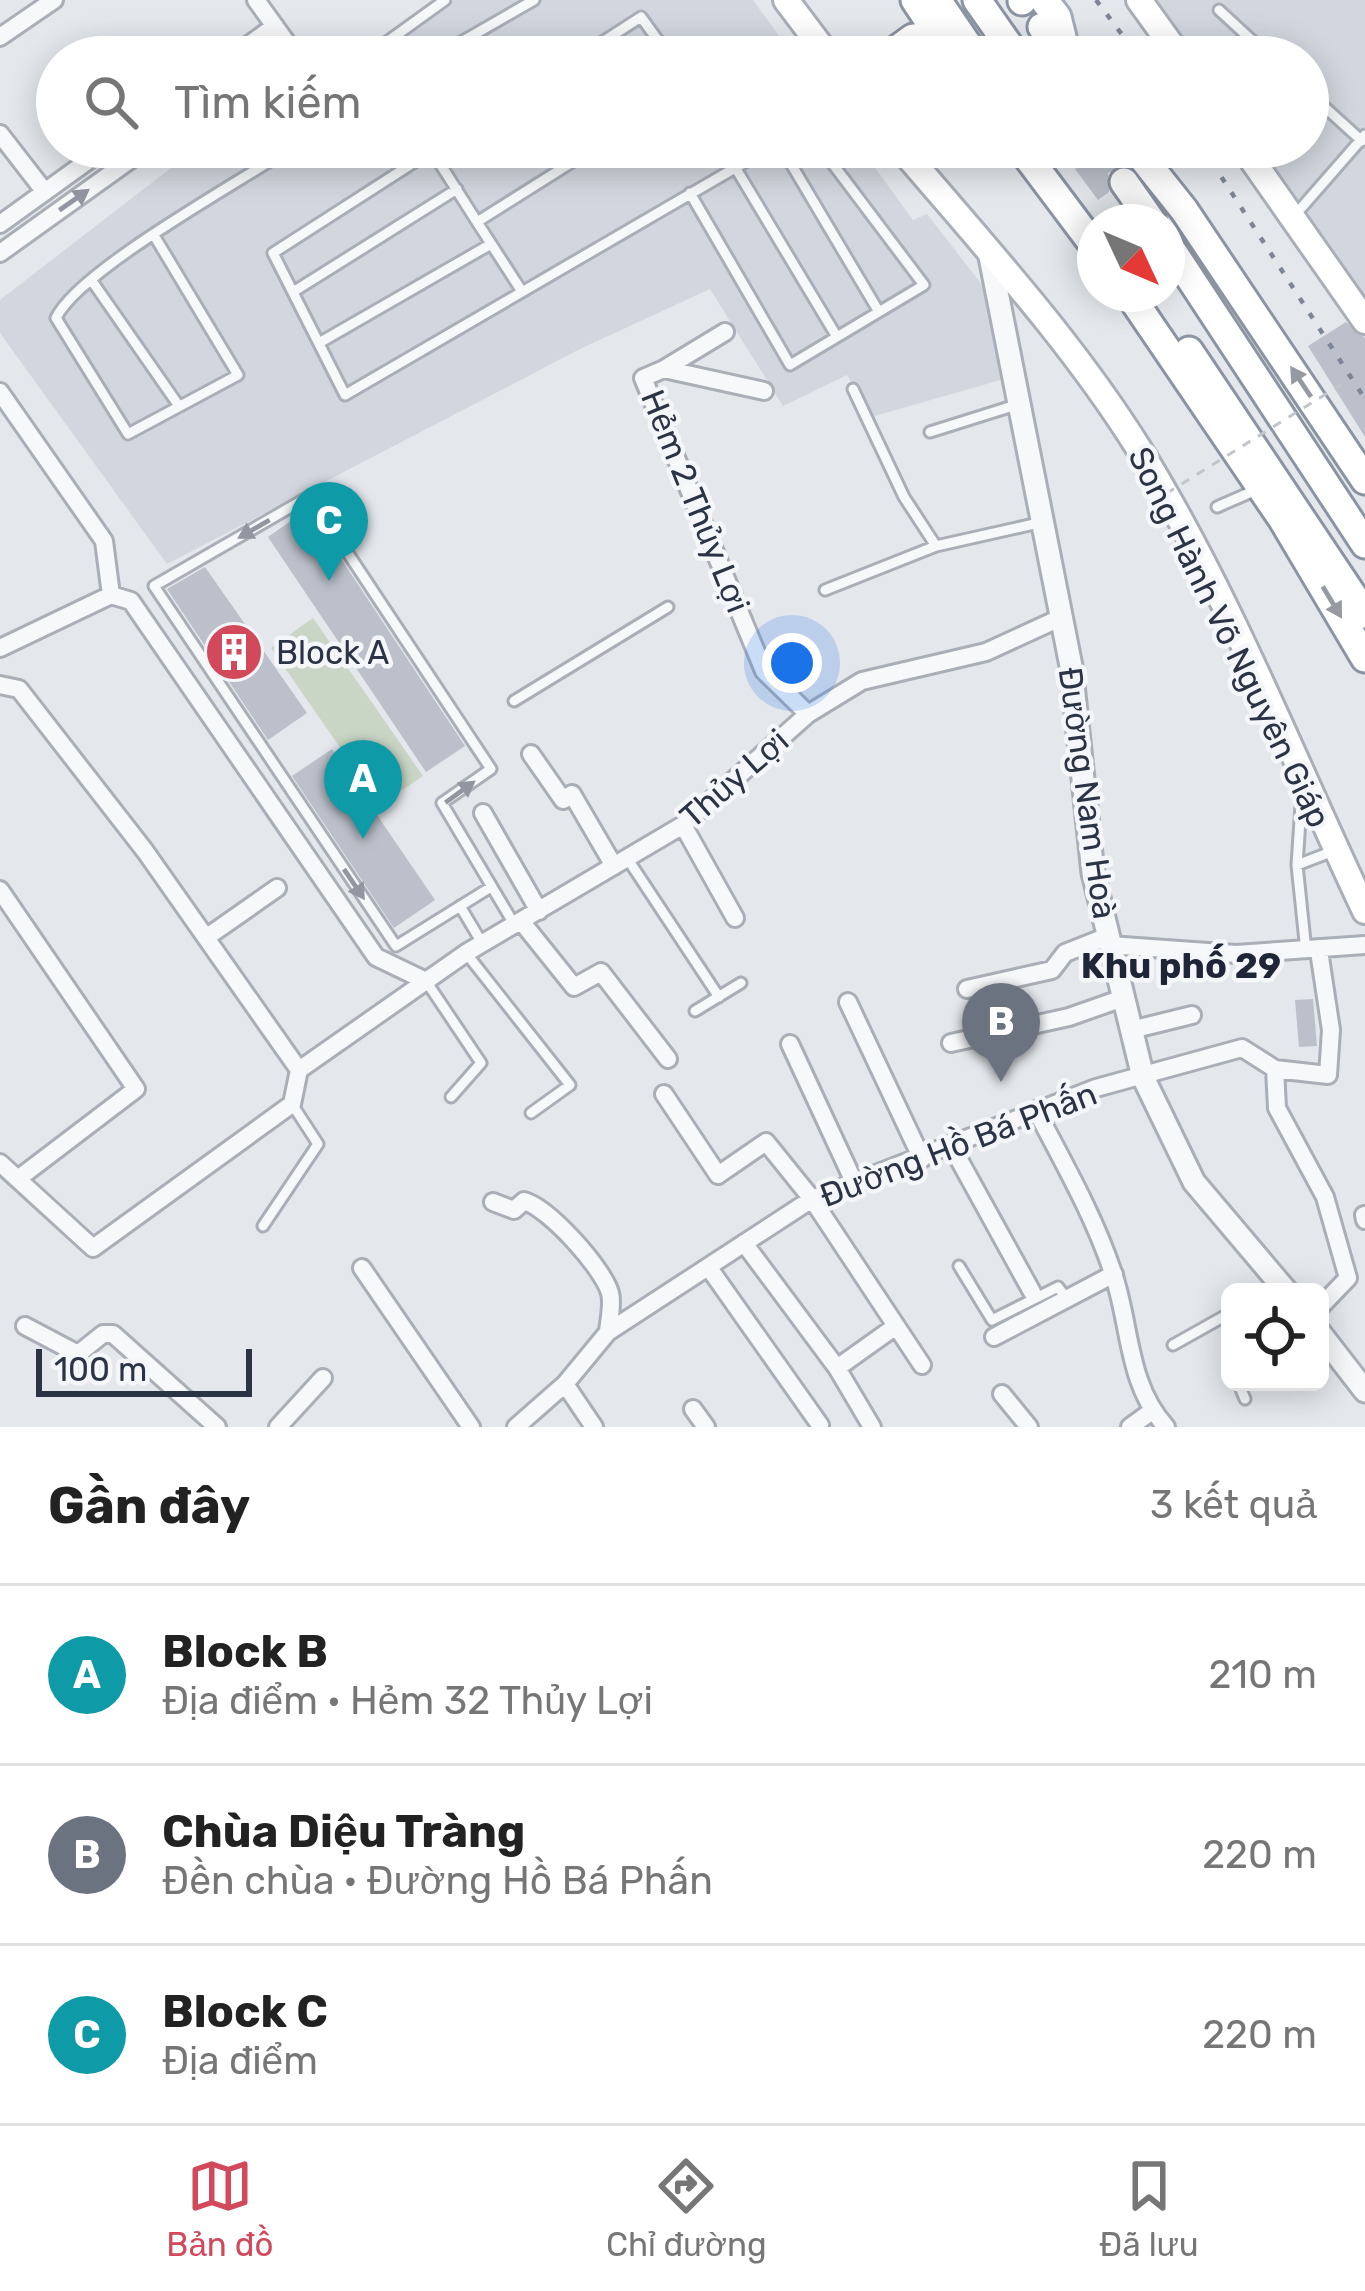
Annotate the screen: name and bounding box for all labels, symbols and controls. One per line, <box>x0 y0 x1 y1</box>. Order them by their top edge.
search box <box>36 36 1329 168</box>
icon: search <box>78 69 144 135</box>
text: Tìm kiếm <box>174 76 362 129</box>
one-way arrow <box>58 189 90 212</box>
north arrow <box>1077 204 1185 312</box>
one-way arrow <box>1290 366 1313 398</box>
street label: Hẻm 2 Thủy Lợi <box>633 384 758 618</box>
street label: Song Hành Võ Nguyên Giáp <box>1120 441 1339 834</box>
pin: C <box>290 482 368 581</box>
one-way arrow <box>237 517 271 538</box>
one-way arrow <box>1320 585 1341 619</box>
building icon: Block A <box>203 621 265 683</box>
place label: Block A <box>276 633 389 672</box>
your location <box>762 633 822 693</box>
street label: Đường Nam Hoà <box>1051 665 1124 921</box>
street label: Thủy Lợi <box>672 721 796 836</box>
pin: A <box>324 740 402 839</box>
one-way arrow <box>444 780 475 804</box>
one-way arrow <box>343 868 365 901</box>
district label: Khu phố 29 <box>1081 943 1281 987</box>
pin: B <box>962 983 1040 1082</box>
street label: Đường Hồ Bá Phấn <box>814 1073 1102 1215</box>
map controls <box>1221 1283 1329 1391</box>
button: locate <box>1221 1283 1329 1391</box>
scale bar <box>36 1343 252 1396</box>
text: 100 m <box>54 1350 147 1389</box>
text: Gần đây <box>48 1475 250 1536</box>
text: 3 kết quả <box>1150 1482 1317 1528</box>
text: Block B <box>162 1625 328 1678</box>
text: A <box>73 1652 101 1698</box>
text: 210 m <box>1208 1652 1317 1698</box>
text: Địa điểm · Hẻm 32 Thủy Lợi <box>162 1678 653 1724</box>
text: Chùa Diệu Tràng <box>162 1805 525 1858</box>
text: B <box>73 1832 101 1878</box>
text: 220 m <box>1202 1832 1317 1878</box>
text: Đền chùa · Đường Hồ Bá Phấn <box>162 1858 713 1904</box>
text: Block C <box>162 1985 328 2038</box>
text: C <box>73 2012 101 2058</box>
text: 220 m <box>1202 2012 1317 2058</box>
text: Địa điểm <box>162 2038 318 2084</box>
tab: Bản đồ <box>166 2153 273 2264</box>
tab: Chỉ đường <box>606 2153 767 2264</box>
tab: Đã lưu <box>1099 2153 1199 2264</box>

